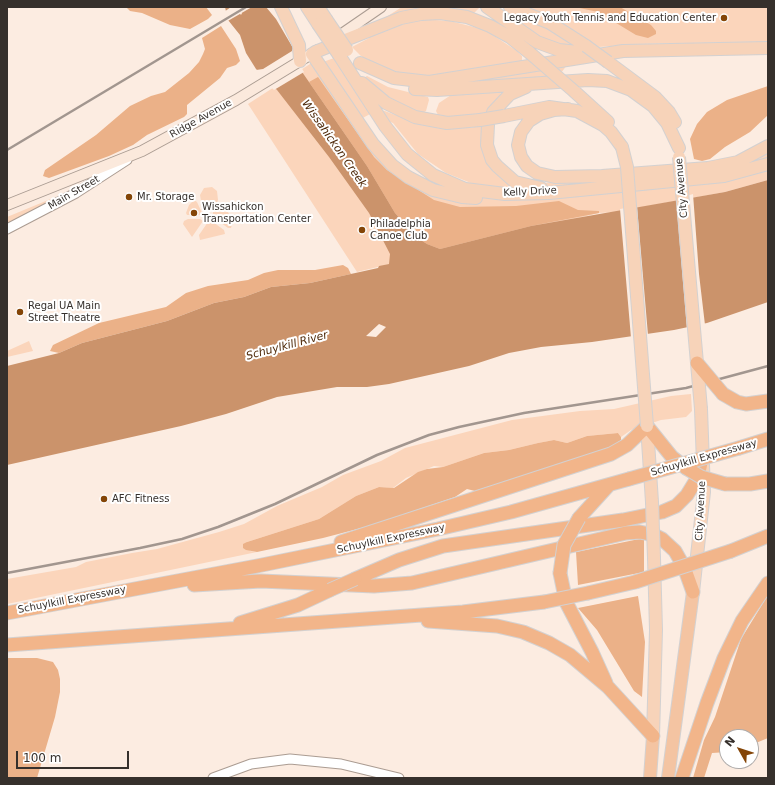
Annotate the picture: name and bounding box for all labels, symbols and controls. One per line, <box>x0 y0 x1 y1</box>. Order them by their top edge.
place label: Legacy Youth Tennis and Education Center <box>504 12 716 24</box>
marker: Legacy Youth Tennis and Education Center <box>719 13 729 23</box>
street label: Ridge Avenue <box>168 97 234 141</box>
water label: Wissahickon Creek <box>299 98 369 190</box>
street label: City Avenue <box>673 158 691 218</box>
street label: Main Street <box>46 173 102 213</box>
street label: Kelly Drive <box>503 185 557 199</box>
place label: Mr. Storage <box>137 191 194 203</box>
marker: Mr. Storage <box>124 192 134 202</box>
place label: Wissahickon Transportation Center <box>202 201 311 224</box>
marker: Wissahickon Transportation Center <box>189 208 199 218</box>
place label: Philadelphia Canoe Club <box>370 218 431 242</box>
marker: Philadelphia Canoe Club <box>357 225 367 235</box>
place label: Regal UA Main Street Theatre <box>28 300 100 324</box>
marker: Regal UA Main Street Theatre <box>15 307 25 317</box>
water label: Schuylkill River <box>245 329 329 363</box>
street label: Schuylkill Expressway <box>650 437 758 479</box>
street label: City Avenue <box>693 481 709 541</box>
place label: AFC Fitness <box>112 493 169 505</box>
marker: AFC Fitness <box>99 494 109 504</box>
street label: Schuylkill Expressway <box>336 522 446 556</box>
street label: Schuylkill Expressway <box>17 584 127 616</box>
north arrow <box>719 729 759 769</box>
text: N <box>722 734 738 749</box>
scale bar <box>18 743 131 769</box>
text: 100 m <box>23 751 61 765</box>

